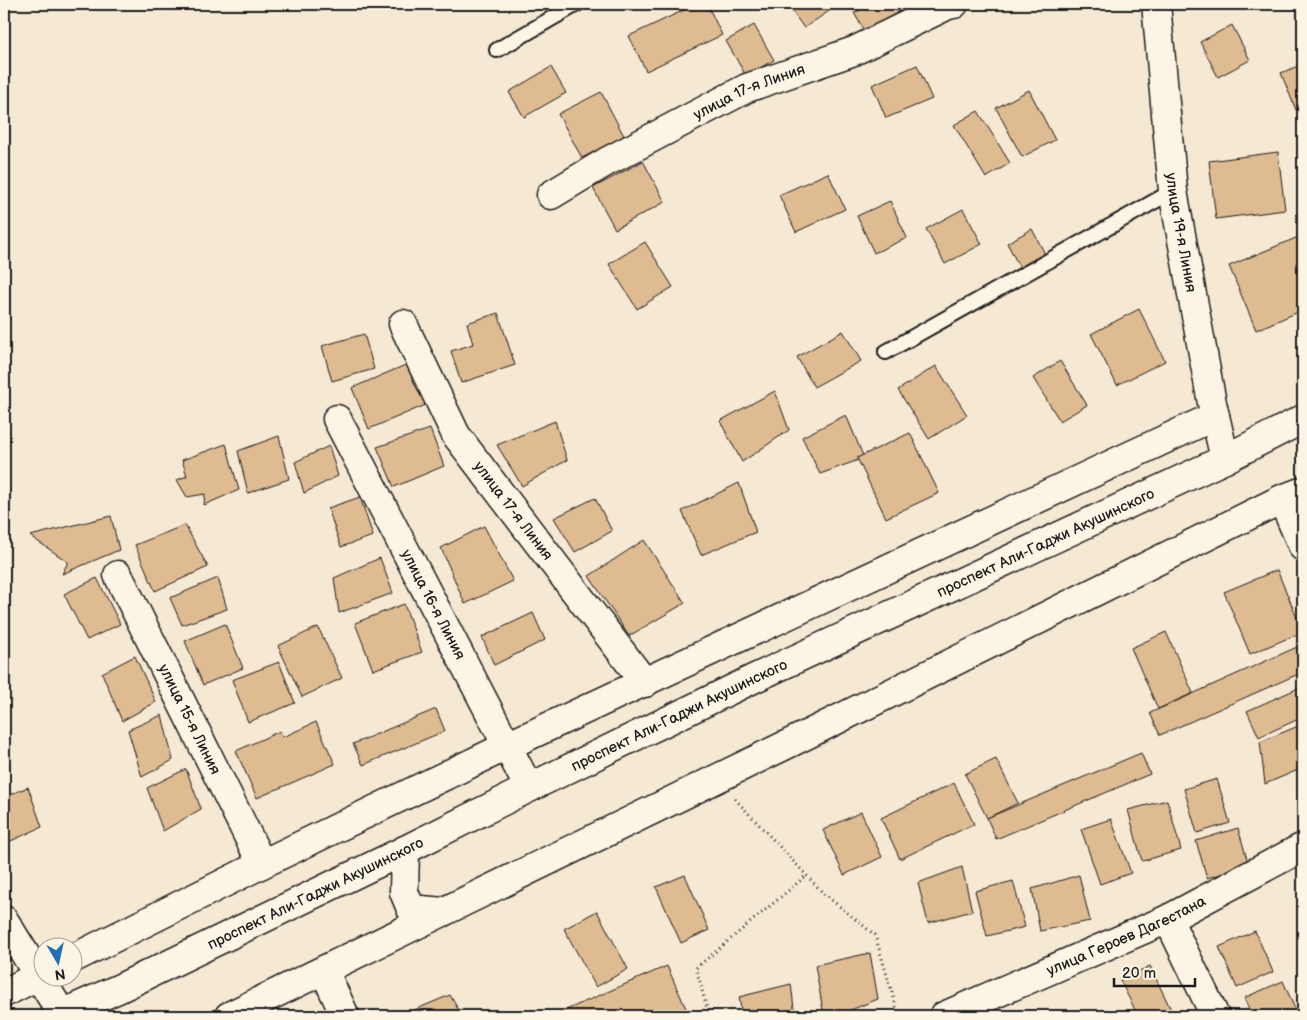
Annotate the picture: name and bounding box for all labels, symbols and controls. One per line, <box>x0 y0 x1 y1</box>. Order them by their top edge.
street label: улица 17-я Линия <box>690 60 807 124</box>
street label: улица 19-я Линия <box>1161 172 1200 294</box>
street label: улица 17-я Линия <box>469 457 557 564</box>
street label: проспект Али-Гаджи Акушинского <box>934 484 1158 602</box>
street label: улица 16-я Линия <box>397 546 470 663</box>
street label: проспект Али-Гаджи Акушинского <box>568 655 791 776</box>
street label: улица 15-я Линия <box>154 661 225 778</box>
street label: проспект Али-Гаджи Акушинского <box>204 833 427 954</box>
street label: улица Героев Дагестана <box>1044 892 1209 980</box>
north arrow <box>32 938 82 988</box>
scale bar <box>1114 955 1196 987</box>
text: 20 m <box>1122 964 1156 983</box>
text: N <box>53 965 66 984</box>

